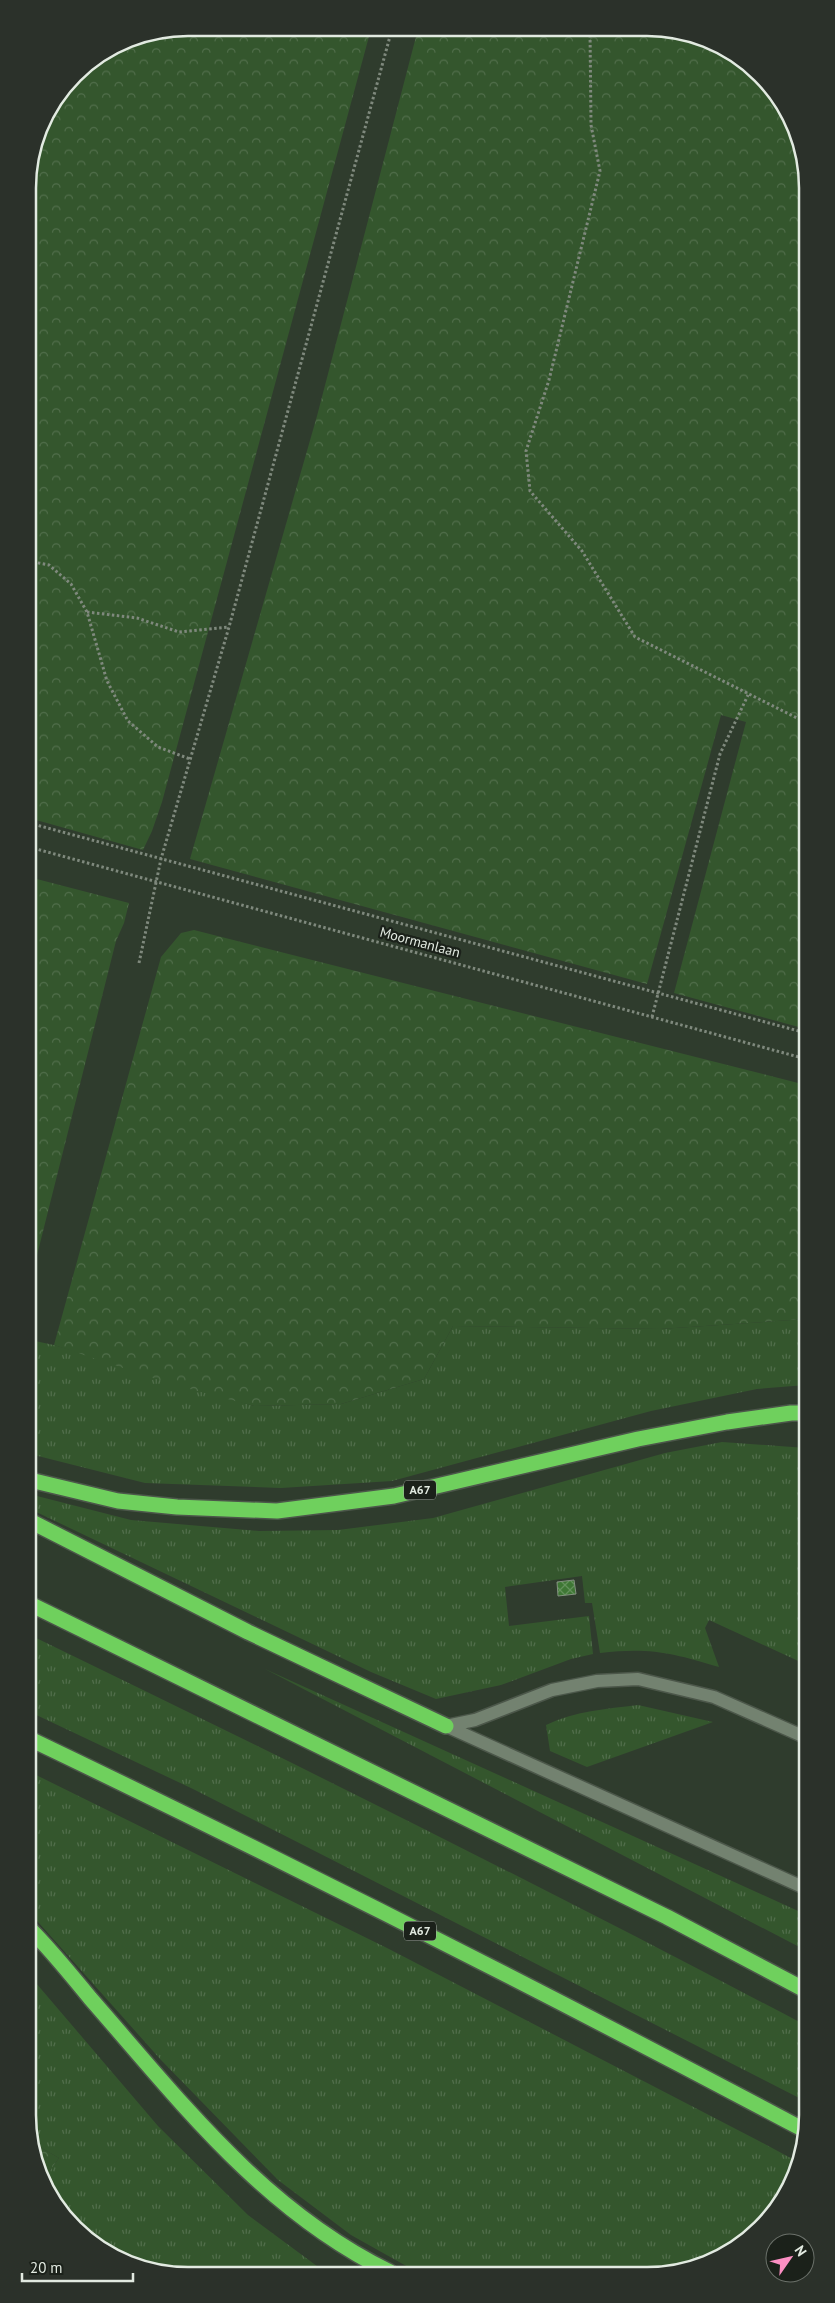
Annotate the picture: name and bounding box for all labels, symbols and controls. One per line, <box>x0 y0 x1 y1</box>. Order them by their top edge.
street label: Moormanlaan <box>378 923 462 961</box>
road number: A67 <box>404 1480 436 1500</box>
road number: A67 <box>404 1922 436 1940</box>
north arrow <box>765 2233 815 2283</box>
text: N <box>791 2242 811 2260</box>
scale bar <box>22 2250 134 2282</box>
text: 20 m <box>30 2258 63 2277</box>

